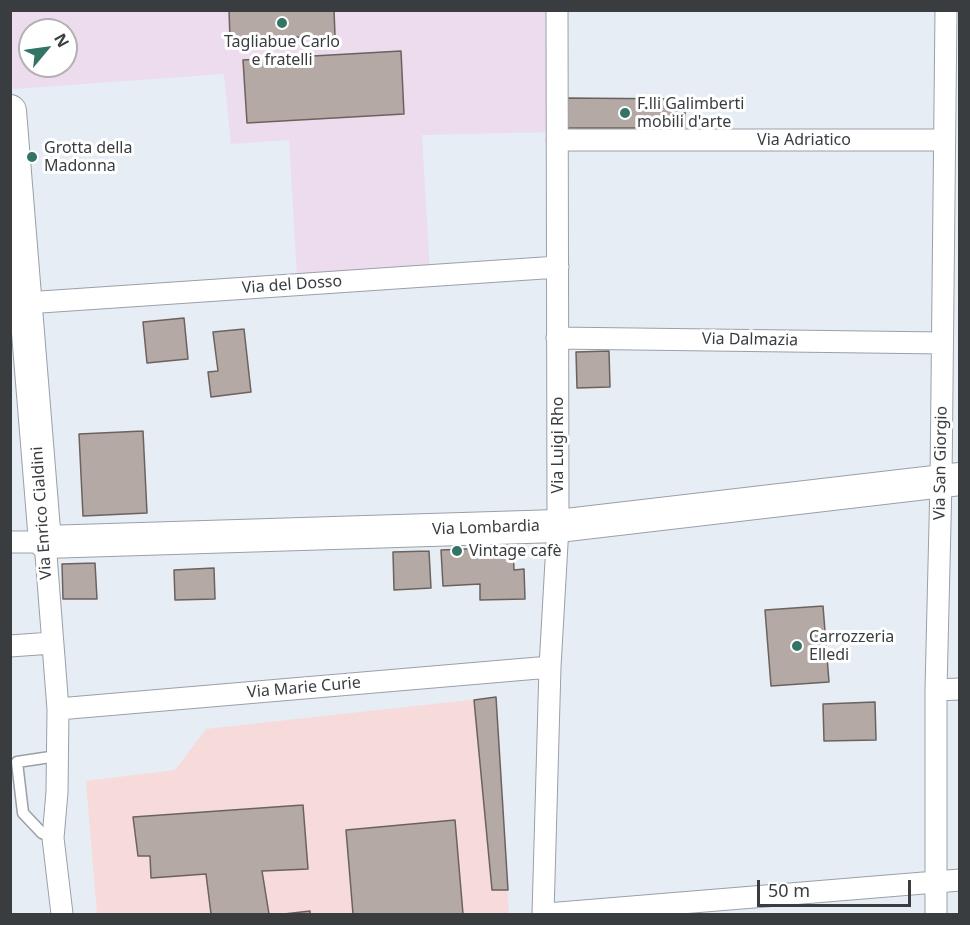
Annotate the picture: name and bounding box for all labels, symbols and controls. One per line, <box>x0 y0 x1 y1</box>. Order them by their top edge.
marker: Tagliabue Carlo e fratelli <box>275 16 289 30</box>
north arrow <box>18 18 78 78</box>
text: N <box>49 29 75 51</box>
place label: Tagliabue Carlo e fratelli <box>224 32 340 70</box>
place label: F.lli Galimberti mobili d'arte <box>637 94 744 132</box>
marker: F.lli Galimberti mobili d'arte <box>618 106 632 120</box>
street label: Via Adriatico <box>757 130 851 150</box>
place label: Grotta della Madonna <box>44 138 132 176</box>
marker: Grotta della Madonna <box>25 150 39 164</box>
street label: Via del Dosso <box>241 272 343 298</box>
street label: Via Dalmazia <box>702 330 798 350</box>
street label: Via Luigi Rho <box>548 397 568 493</box>
street label: Via San Giorgio <box>930 406 952 520</box>
street label: Via Enrico Cialdini <box>28 446 56 580</box>
street label: Via Lombardia <box>432 517 540 539</box>
place label: Vintage cafè <box>469 541 562 561</box>
marker: Vintage cafè <box>450 544 464 558</box>
place label: Carrozzeria Elledi <box>809 627 894 665</box>
marker: Carrozzeria Elledi <box>790 639 804 653</box>
street label: Via Marie Curie <box>246 673 362 703</box>
scale bar <box>760 868 914 906</box>
text: 50 m <box>768 878 810 902</box>

